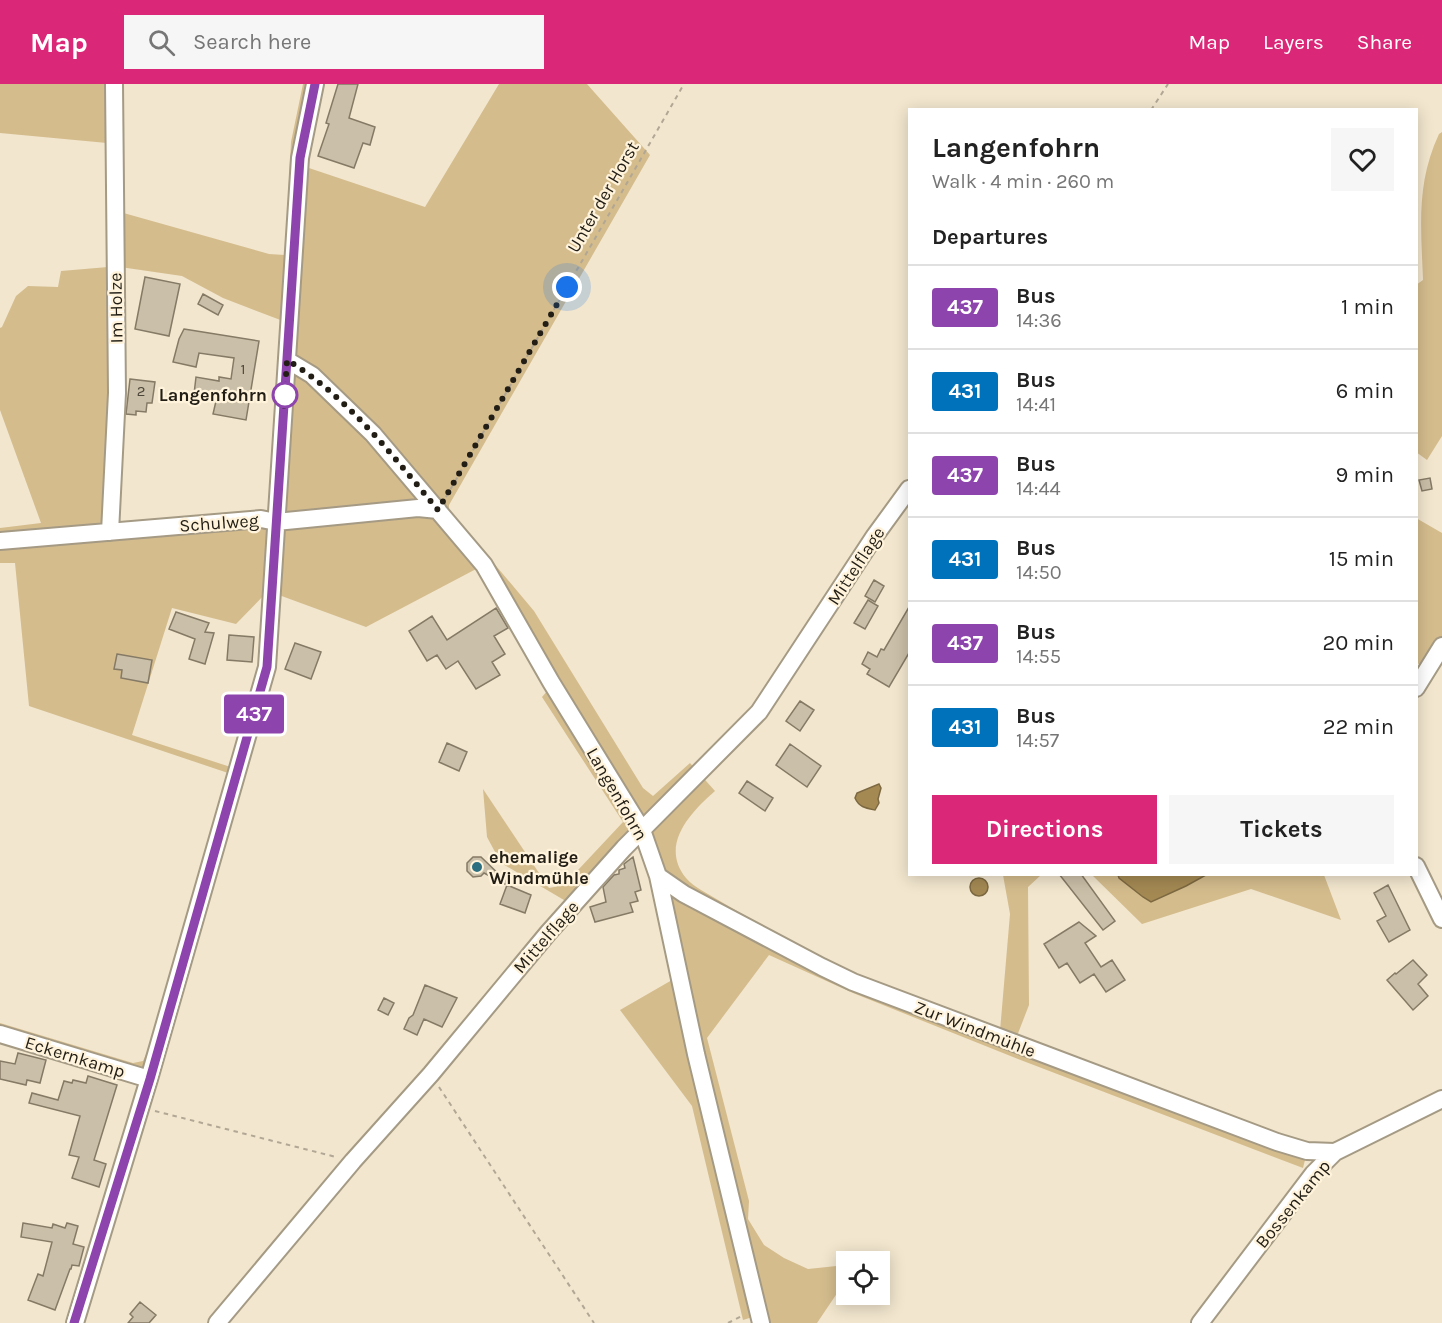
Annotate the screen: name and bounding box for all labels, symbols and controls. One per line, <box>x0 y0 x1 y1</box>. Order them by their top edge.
search box <box>124 15 544 69</box>
text: Map <box>30 26 88 59</box>
icon: search <box>145 26 178 59</box>
text: Search here <box>193 29 311 55</box>
text: Map <box>1188 30 1230 54</box>
text: Layers <box>1263 30 1324 54</box>
text: Share <box>1357 30 1412 54</box>
button: heart <box>1331 128 1394 191</box>
text: Langenfohrn <box>932 131 1100 164</box>
street label: Unter der Horst <box>562 137 644 257</box>
text: Walk · 4 min · 260 m <box>932 170 1114 193</box>
text: Departures <box>932 224 1048 250</box>
street label: Im Holze <box>104 272 128 344</box>
your location <box>552 272 582 302</box>
text: Bus <box>1016 283 1056 309</box>
text: 1 min <box>1341 294 1394 320</box>
text: 437 <box>947 295 983 319</box>
text: 14:36 <box>1016 309 1062 332</box>
house number: 1 <box>241 360 245 378</box>
text: Bus <box>1016 367 1056 393</box>
text: 6 min <box>1336 378 1394 404</box>
text: 431 <box>948 379 982 403</box>
house number: 2 <box>137 382 145 400</box>
marker: Langenfohrn <box>272 382 298 408</box>
place label: Langenfohrn <box>159 384 267 406</box>
text: 14:41 <box>1016 393 1056 416</box>
text: Bus <box>1016 451 1056 477</box>
text: 9 min <box>1336 462 1394 488</box>
text: 437 <box>947 463 983 487</box>
text: 14:44 <box>1016 477 1061 500</box>
street label: Schulweg <box>179 509 259 537</box>
street label: Mittelflage <box>823 523 889 609</box>
text: Bus <box>1016 535 1056 561</box>
text: 15 min <box>1329 546 1394 572</box>
text: 431 <box>948 547 982 571</box>
text: 14:50 <box>1016 561 1062 584</box>
text: Bus <box>1016 619 1056 645</box>
text: 20 min <box>1323 630 1394 656</box>
text: 437 <box>947 631 983 655</box>
text: 14:55 <box>1016 645 1061 668</box>
line badge: 437 <box>220 694 288 734</box>
text: 437 <box>236 702 272 726</box>
text: Bus <box>1016 703 1056 729</box>
text: 22 min <box>1323 714 1394 740</box>
text: 431 <box>948 715 982 739</box>
text: 14:57 <box>1016 729 1059 752</box>
street label: Langenfohrn <box>582 744 652 844</box>
button: Directions <box>932 795 1157 864</box>
button: Tickets <box>1169 795 1394 864</box>
place label: ehemalige Windmühle <box>489 846 589 889</box>
marker: ehemalige Windmühle <box>470 860 484 874</box>
street label: Mittelflage <box>509 896 583 978</box>
street label: Zur Windmühle <box>911 996 1039 1062</box>
street label: Eckernkamp <box>22 1031 128 1083</box>
street label: Bossenkamp <box>1251 1155 1335 1253</box>
map controls <box>836 1251 890 1305</box>
button: locate <box>836 1251 890 1305</box>

